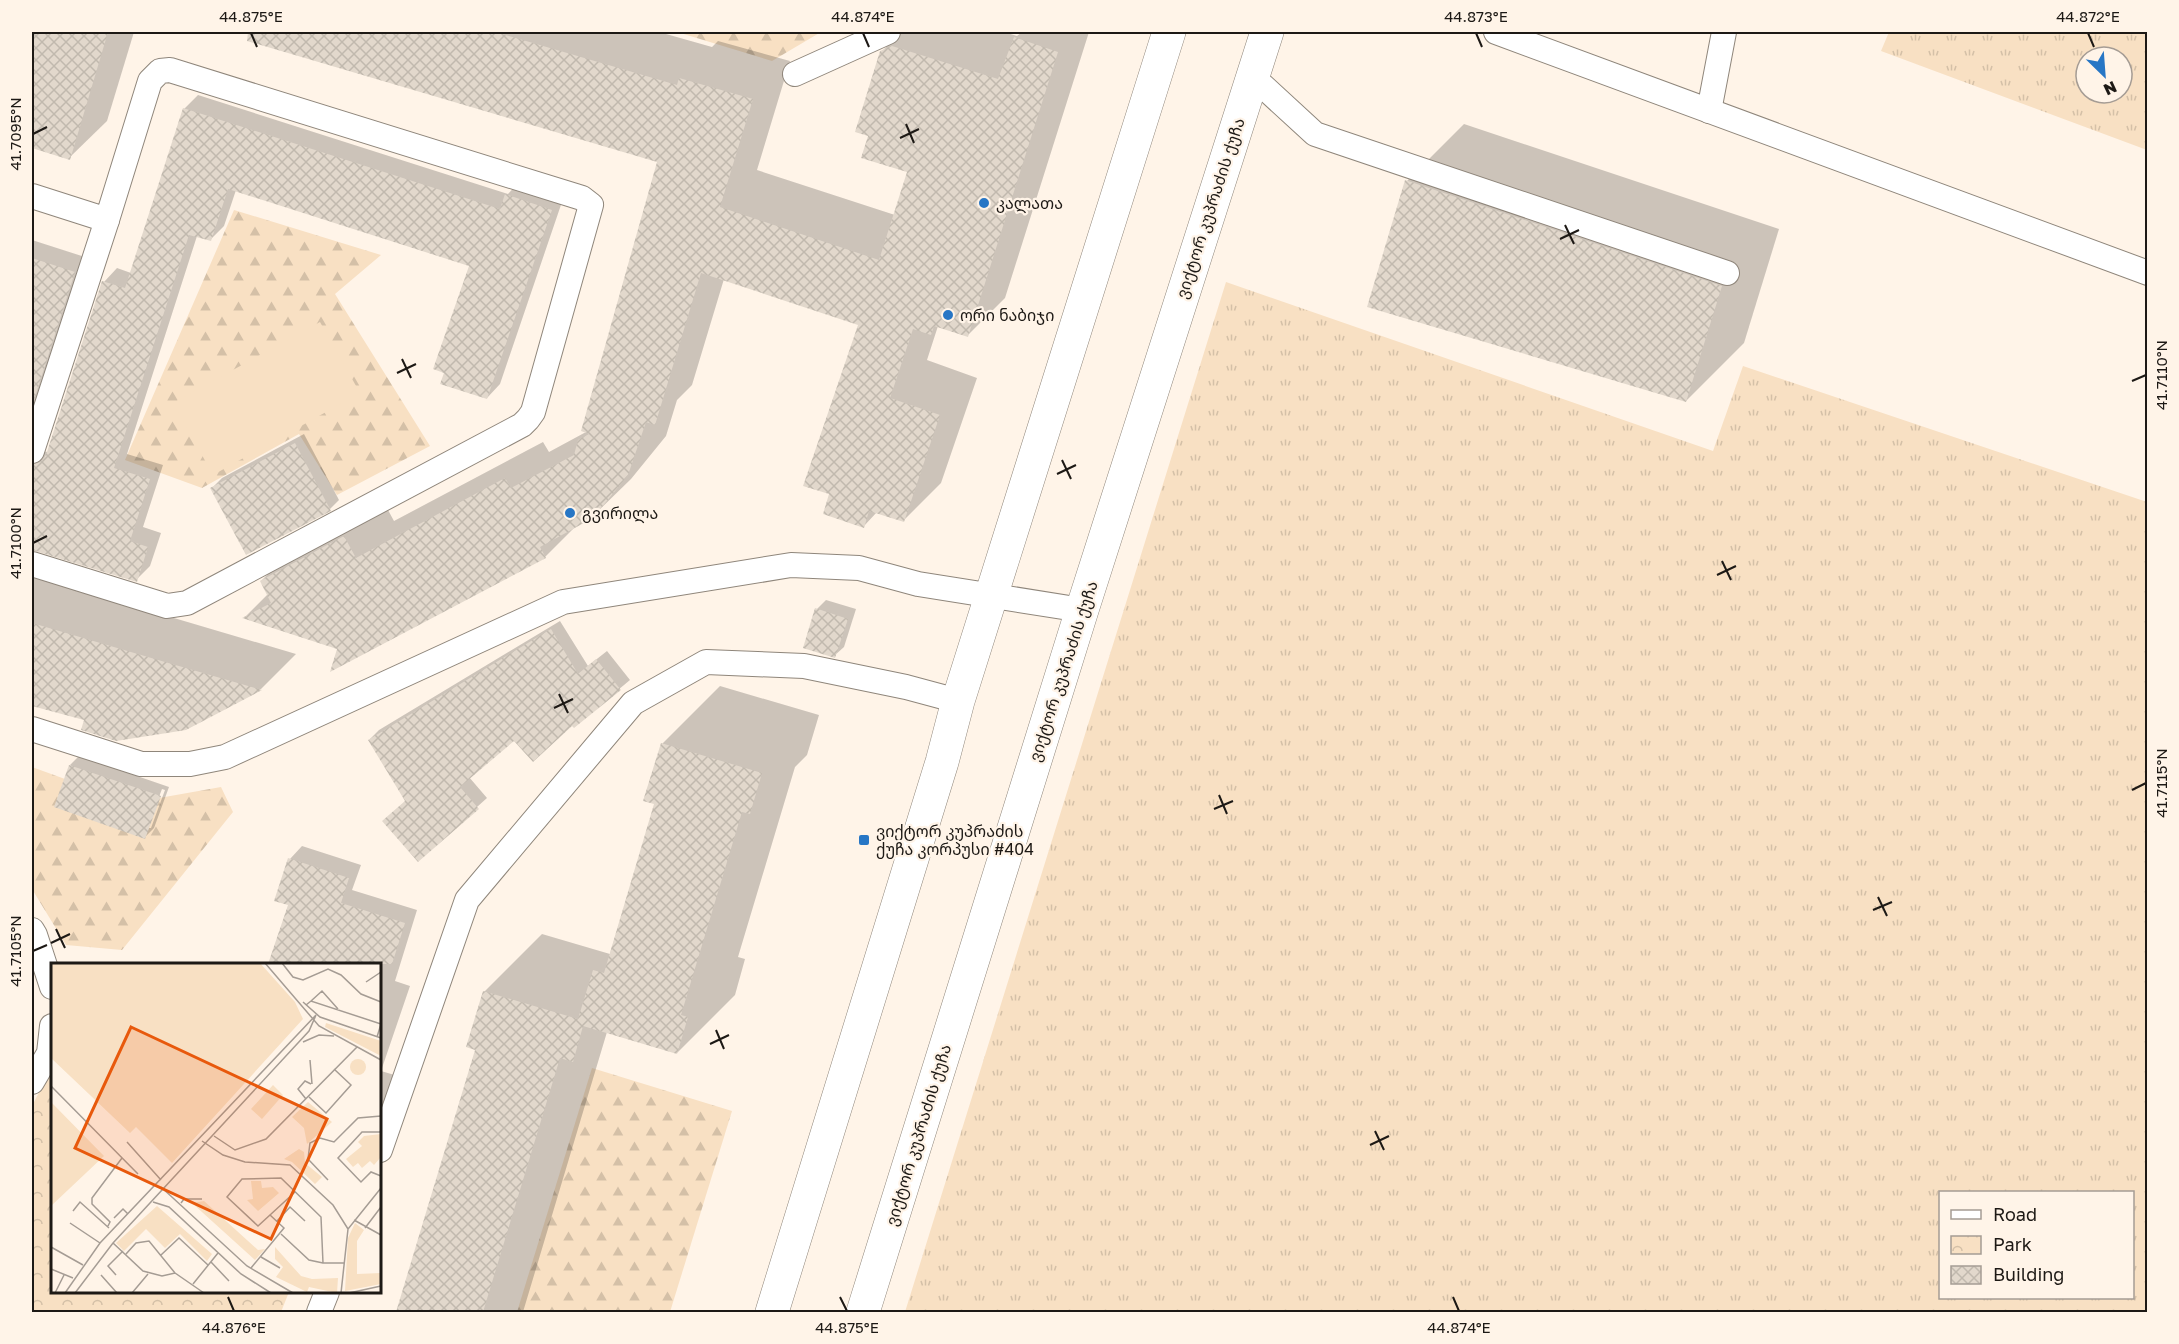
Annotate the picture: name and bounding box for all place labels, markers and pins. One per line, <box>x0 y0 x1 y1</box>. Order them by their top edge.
place label: კალათა <box>996 193 1063 214</box>
marker: კალათა <box>977 196 991 210</box>
place label: ორი ნაბიჯი <box>960 305 1054 325</box>
marker: ორი ნაბიჯი <box>941 308 955 322</box>
place label: გვირილა <box>582 503 658 524</box>
marker: გვირილა <box>563 506 577 520</box>
place label: ვიქტორ კუპრაძის ქუჩა კორპუსი #404 <box>876 821 1034 859</box>
marker: ვიქტორ კუპრაძის ქუჩა კორპუსი #404 <box>857 833 871 847</box>

